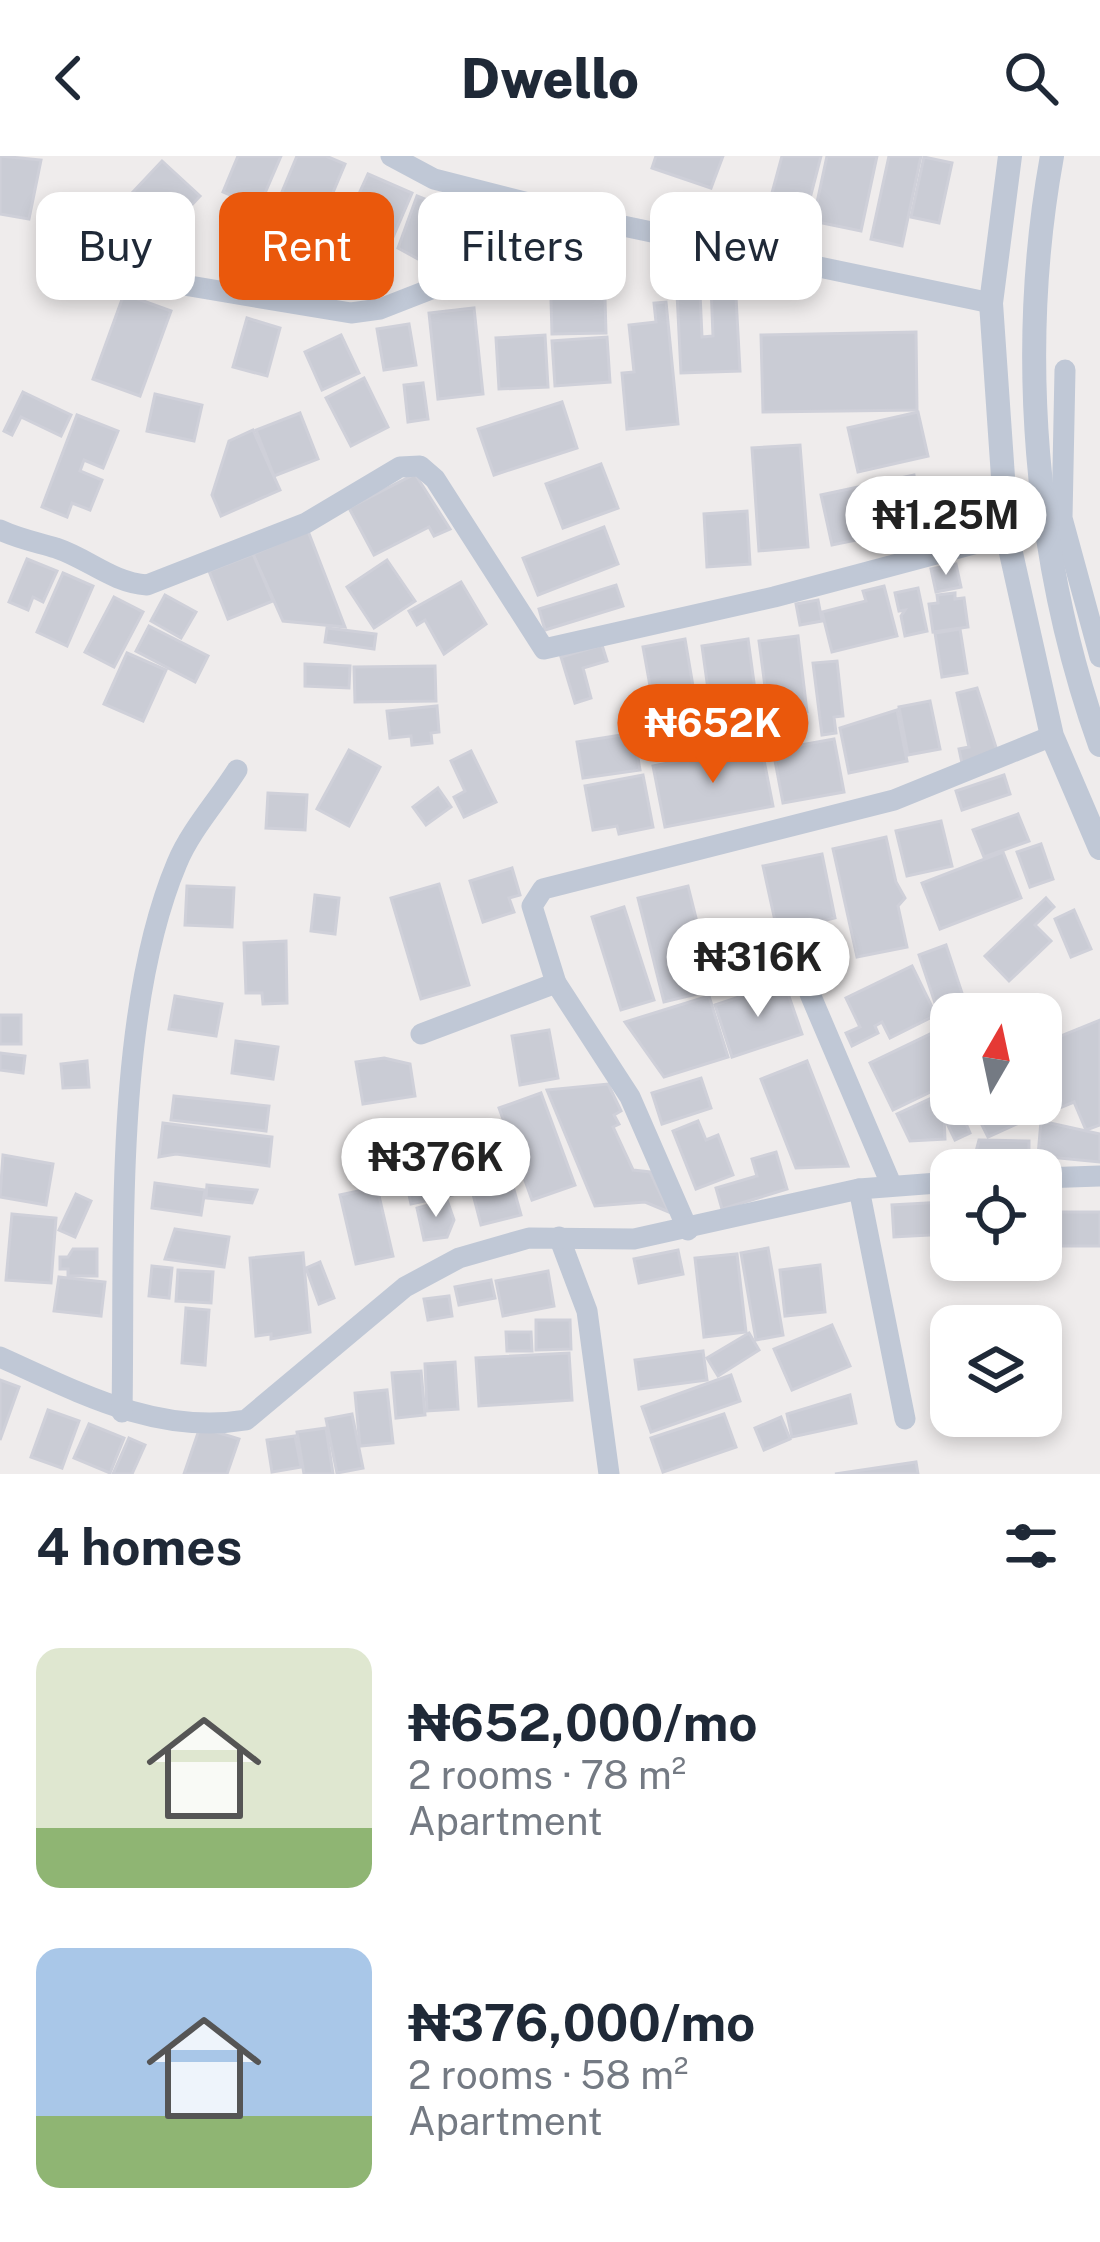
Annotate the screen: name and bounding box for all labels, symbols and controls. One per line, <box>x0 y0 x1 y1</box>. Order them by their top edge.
icon: back <box>36 45 102 111</box>
icon: search <box>998 45 1064 111</box>
text: Dwello <box>461 47 639 110</box>
chip: Buy <box>36 192 195 300</box>
chip: Rent <box>219 192 394 300</box>
chip: Filters <box>418 192 626 300</box>
chip: New <box>650 192 822 300</box>
pin: ₦1.25M <box>848 476 1044 578</box>
text: ₦1.25M <box>872 492 1020 538</box>
pin: ₦652K <box>629 684 797 786</box>
text: ₦652K <box>644 700 782 746</box>
pin: ₦316K <box>674 918 842 1020</box>
text: ₦316K <box>694 934 822 980</box>
north arrow <box>930 993 1062 1125</box>
map controls <box>930 993 1062 1437</box>
pin: ₦376K <box>352 1118 520 1220</box>
text: ₦376K <box>368 1134 504 1180</box>
button: locate <box>930 1149 1062 1281</box>
button: layers <box>930 1305 1062 1437</box>
icon: filters <box>998 1513 1064 1579</box>
text: 4 homes <box>36 1517 242 1576</box>
text: ₦652,000/mo <box>408 1693 758 1752</box>
icon: home <box>132 1696 276 1840</box>
text: 2 rooms · 78 m² <box>408 1752 686 1798</box>
text: Apartment <box>408 1798 603 1844</box>
text: ₦376,000/mo <box>408 1993 755 2052</box>
icon: home <box>132 1996 276 2140</box>
text: 2 rooms · 58 m² <box>408 2052 688 2098</box>
text: Apartment <box>408 2098 603 2144</box>

